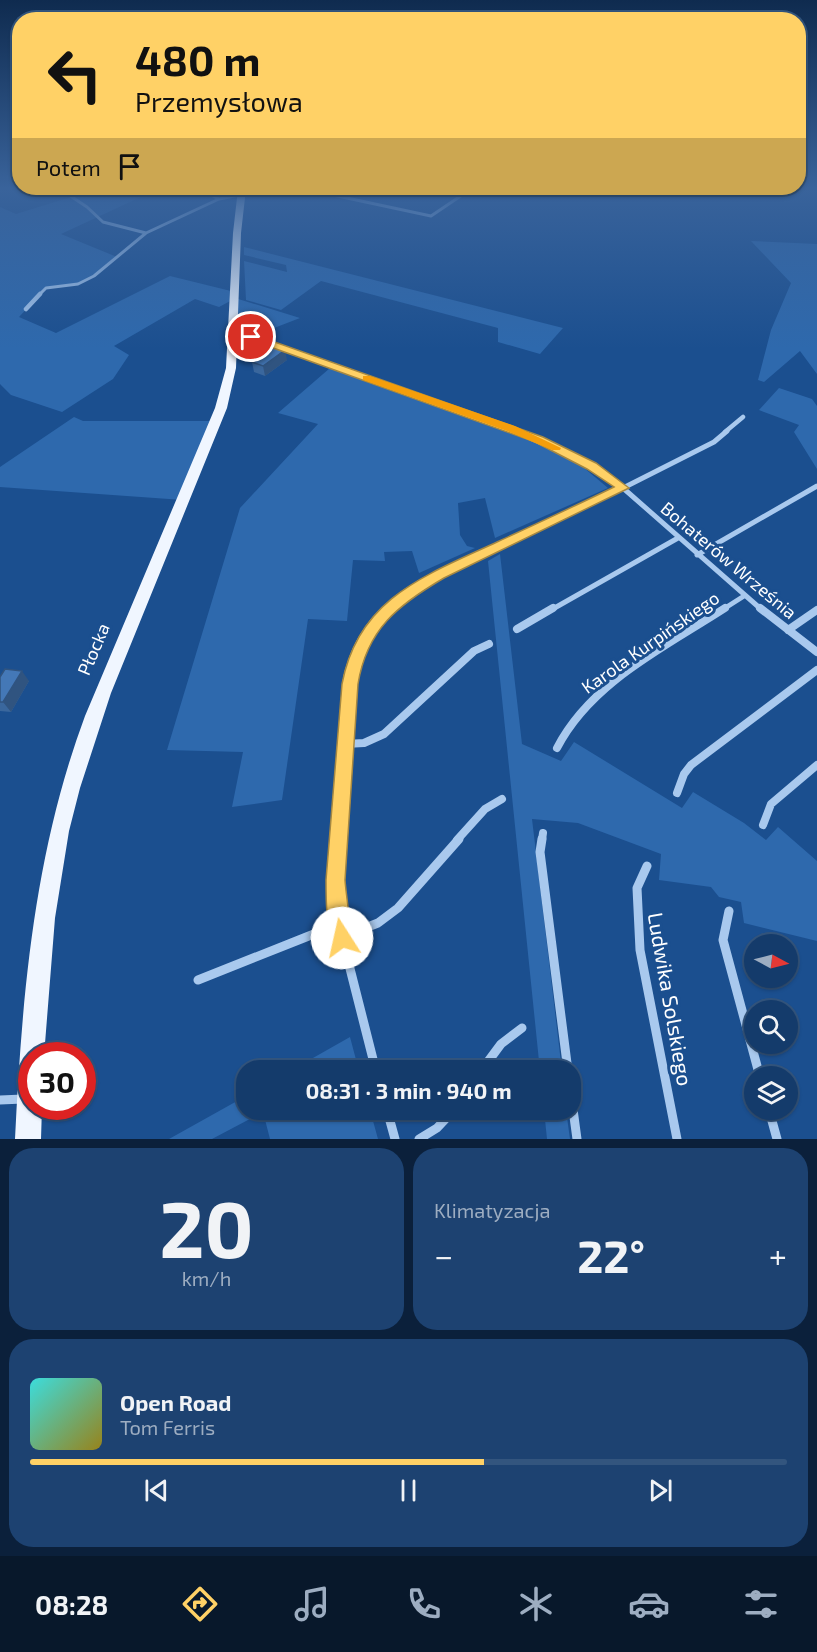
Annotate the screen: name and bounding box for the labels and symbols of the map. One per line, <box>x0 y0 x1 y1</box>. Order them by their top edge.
pin <box>225 311 276 362</box>
street label: Bohaterów Września <box>657 497 801 623</box>
street label: Karola Kurpińskiego <box>577 586 723 698</box>
street label: Płocka <box>72 620 114 678</box>
position arrow <box>310 906 374 970</box>
street label: Ludwika Solskiego <box>643 910 699 1088</box>
north arrow <box>744 934 798 988</box>
speed limit sign: 30 <box>18 1042 96 1120</box>

